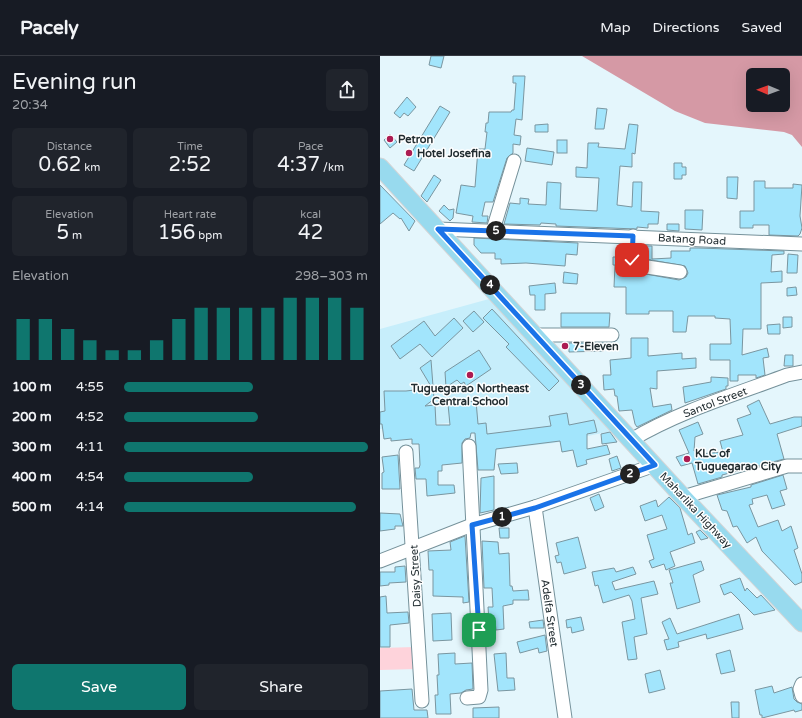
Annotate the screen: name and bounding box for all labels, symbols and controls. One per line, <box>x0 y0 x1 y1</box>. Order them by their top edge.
text: Pacely <box>20 17 79 39</box>
text: Map <box>600 19 631 36</box>
text: Directions <box>653 19 720 36</box>
text: Saved <box>742 19 782 36</box>
north arrow <box>746 68 790 112</box>
map controls <box>746 68 790 112</box>
text: Evening run <box>12 69 137 95</box>
button: share <box>326 69 368 111</box>
text: 20:34 <box>12 97 48 113</box>
place label: Petron <box>398 133 433 146</box>
marker: Petron <box>385 134 395 144</box>
text: Distance <box>47 140 92 153</box>
text: Time <box>177 140 203 153</box>
text: Pace <box>298 140 323 153</box>
place label: Hotel Josefina <box>417 147 491 160</box>
marker: Hotel Josefina <box>404 148 414 158</box>
text: 0.62 <box>38 153 81 177</box>
text: 2:52 <box>169 153 211 177</box>
text: 4:37 <box>277 153 320 177</box>
text: km <box>81 161 100 174</box>
text: /km <box>320 161 344 174</box>
text: Elevation <box>45 208 93 221</box>
text: Heart rate <box>164 208 216 221</box>
text: kcal <box>300 208 321 221</box>
text: 5 <box>57 221 69 245</box>
text: 156 <box>158 221 195 245</box>
text: 42 <box>298 221 323 245</box>
pin: 5 <box>486 221 506 241</box>
text: 5 <box>493 224 499 237</box>
text: m <box>69 229 82 242</box>
text: bpm <box>195 229 222 242</box>
street label: Batang Road <box>658 231 726 248</box>
pin <box>615 243 649 277</box>
icon: check <box>621 249 643 271</box>
text: Elevation <box>12 268 69 284</box>
text: 298–303 m <box>295 268 368 284</box>
pin: 4 <box>480 275 500 295</box>
text: 4 <box>487 278 493 291</box>
place label: 7-Eleven <box>573 340 619 353</box>
marker: 7-Eleven <box>560 341 570 351</box>
marker: Tuguegarao Northeast Central School <box>465 370 475 380</box>
pin: 3 <box>571 375 591 395</box>
text: 3 <box>578 378 584 391</box>
text: 100 m <box>12 379 52 395</box>
text: 4:55 <box>76 379 104 395</box>
place label: Tuguegarao Northeast Central School <box>410 382 530 408</box>
street label: Santol Street <box>681 384 749 421</box>
text: 200 m <box>12 409 52 425</box>
text: 4:52 <box>76 409 104 425</box>
text: 300 m <box>12 439 52 455</box>
text: 4:11 <box>76 439 104 455</box>
place label: KLC of Tuguegarao City <box>694 447 781 474</box>
marker: KLC of Tuguegarao City <box>682 454 692 464</box>
pin: 2 <box>620 464 640 484</box>
text: 2 <box>627 467 633 480</box>
text: 400 m <box>12 469 52 485</box>
text: 4:54 <box>76 469 104 485</box>
street label: Maharlika Highway <box>657 470 734 551</box>
text: 500 m <box>12 499 52 515</box>
text: 4:14 <box>76 499 104 515</box>
pin: 1 <box>492 507 512 527</box>
text: 1 <box>499 510 505 523</box>
street label: Daisy Street <box>407 544 424 608</box>
street label: Adelfa Street <box>538 578 561 648</box>
pin <box>462 613 496 647</box>
icon: arrive <box>468 619 490 641</box>
button: Save <box>12 664 186 710</box>
button: Share <box>194 664 368 710</box>

